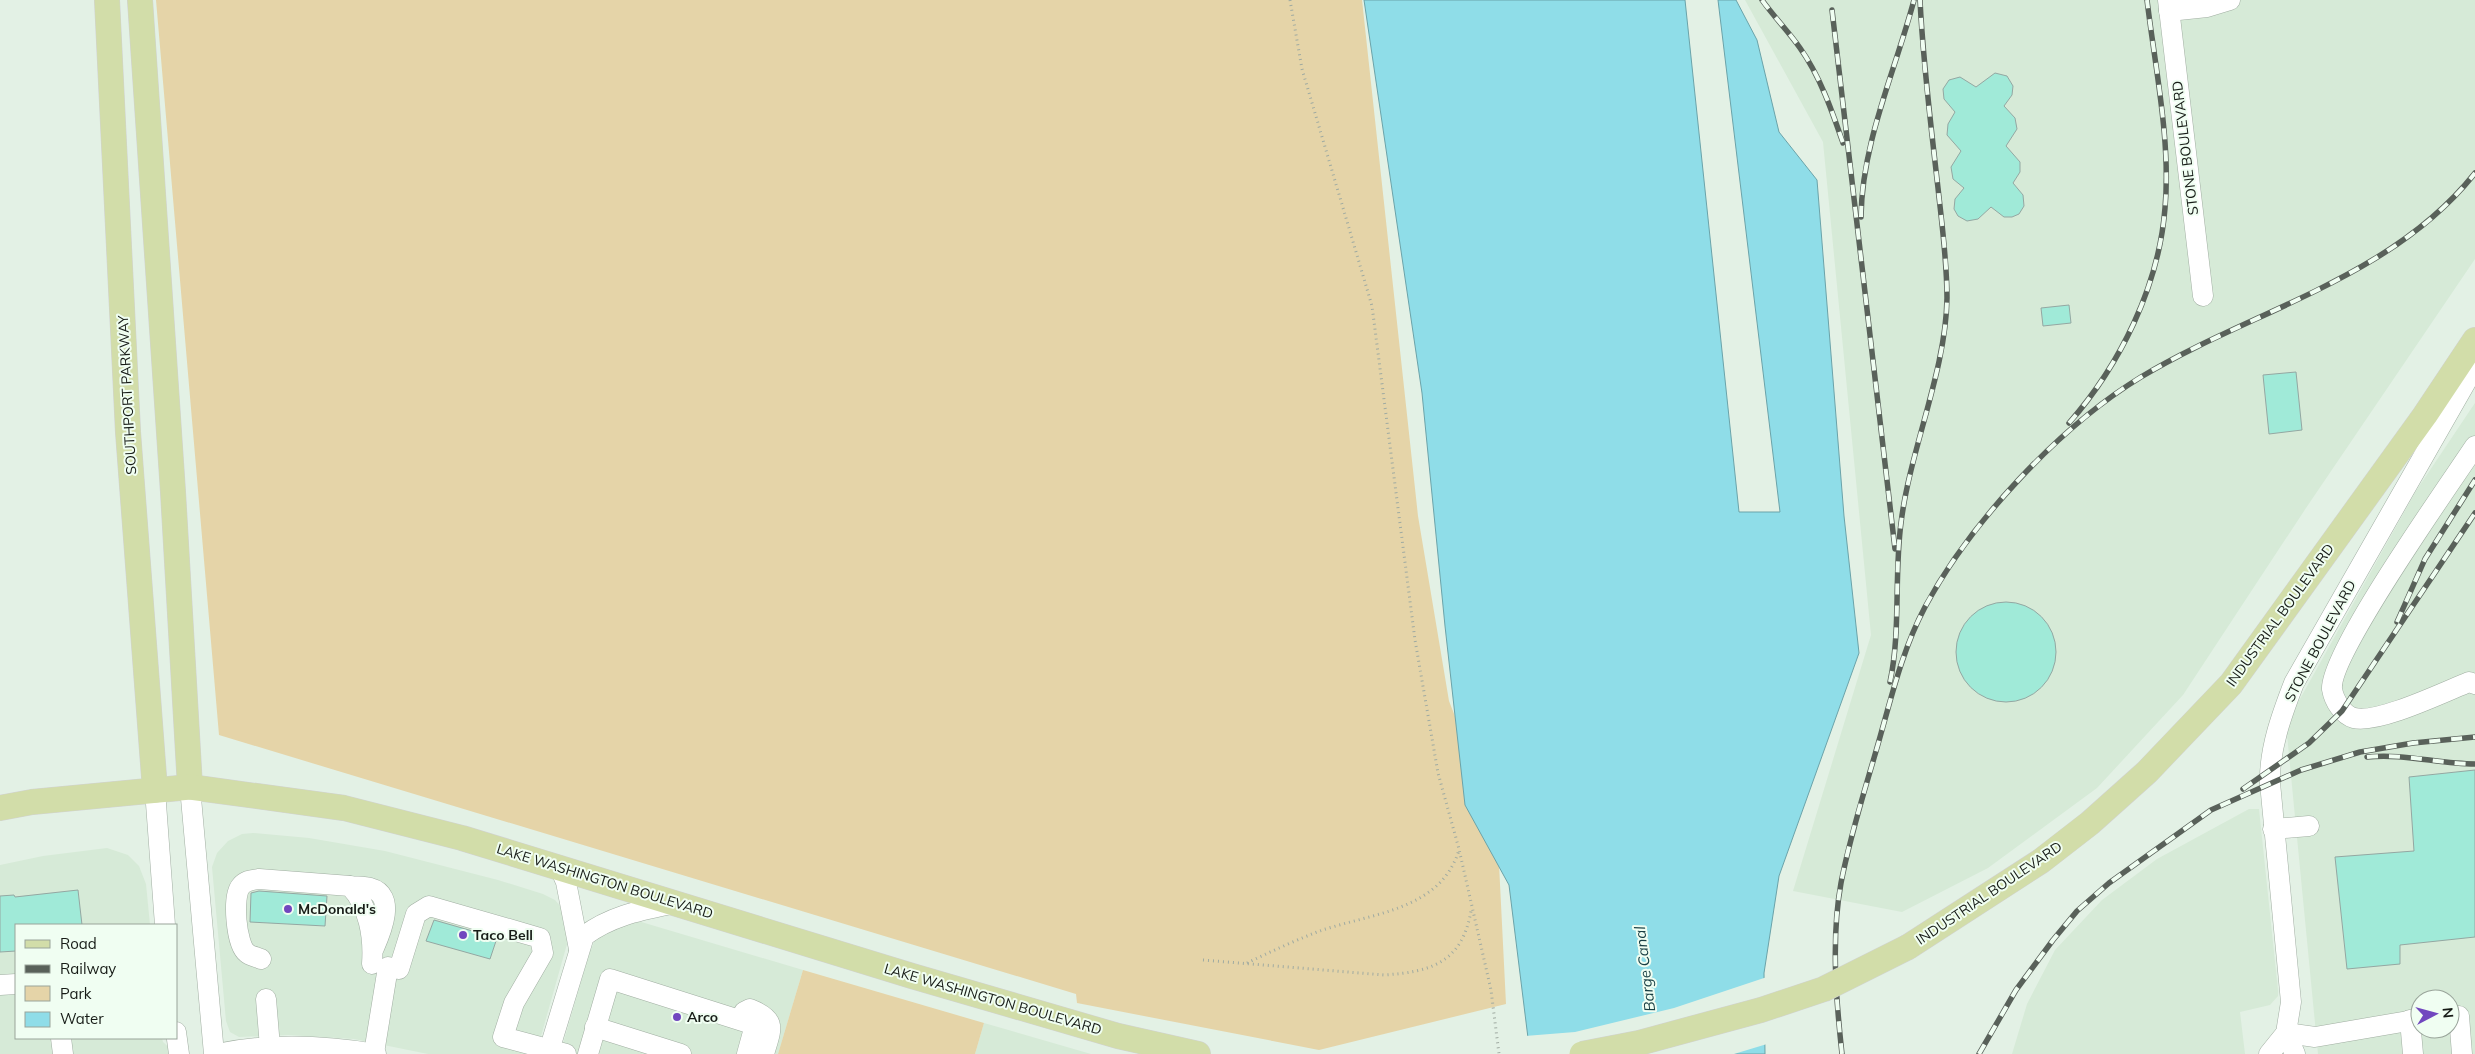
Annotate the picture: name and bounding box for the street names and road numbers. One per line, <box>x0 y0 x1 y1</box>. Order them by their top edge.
street label: STONE BOULEVARD <box>2168 80 2202 216</box>
street label: SOUTHPORT PARKWAY <box>114 314 140 475</box>
street label: INDUSTRIAL BOULEVARD <box>2222 540 2338 690</box>
street label: STONE BOULEVARD <box>2280 577 2360 705</box>
street label: INDUSTRIAL BOULEVARD <box>1913 837 2065 949</box>
street label: LAKE WASHINGTON BOULEVARD <box>495 839 715 923</box>
street label: LAKE WASHINGTON BOULEVARD <box>882 959 1104 1039</box>

